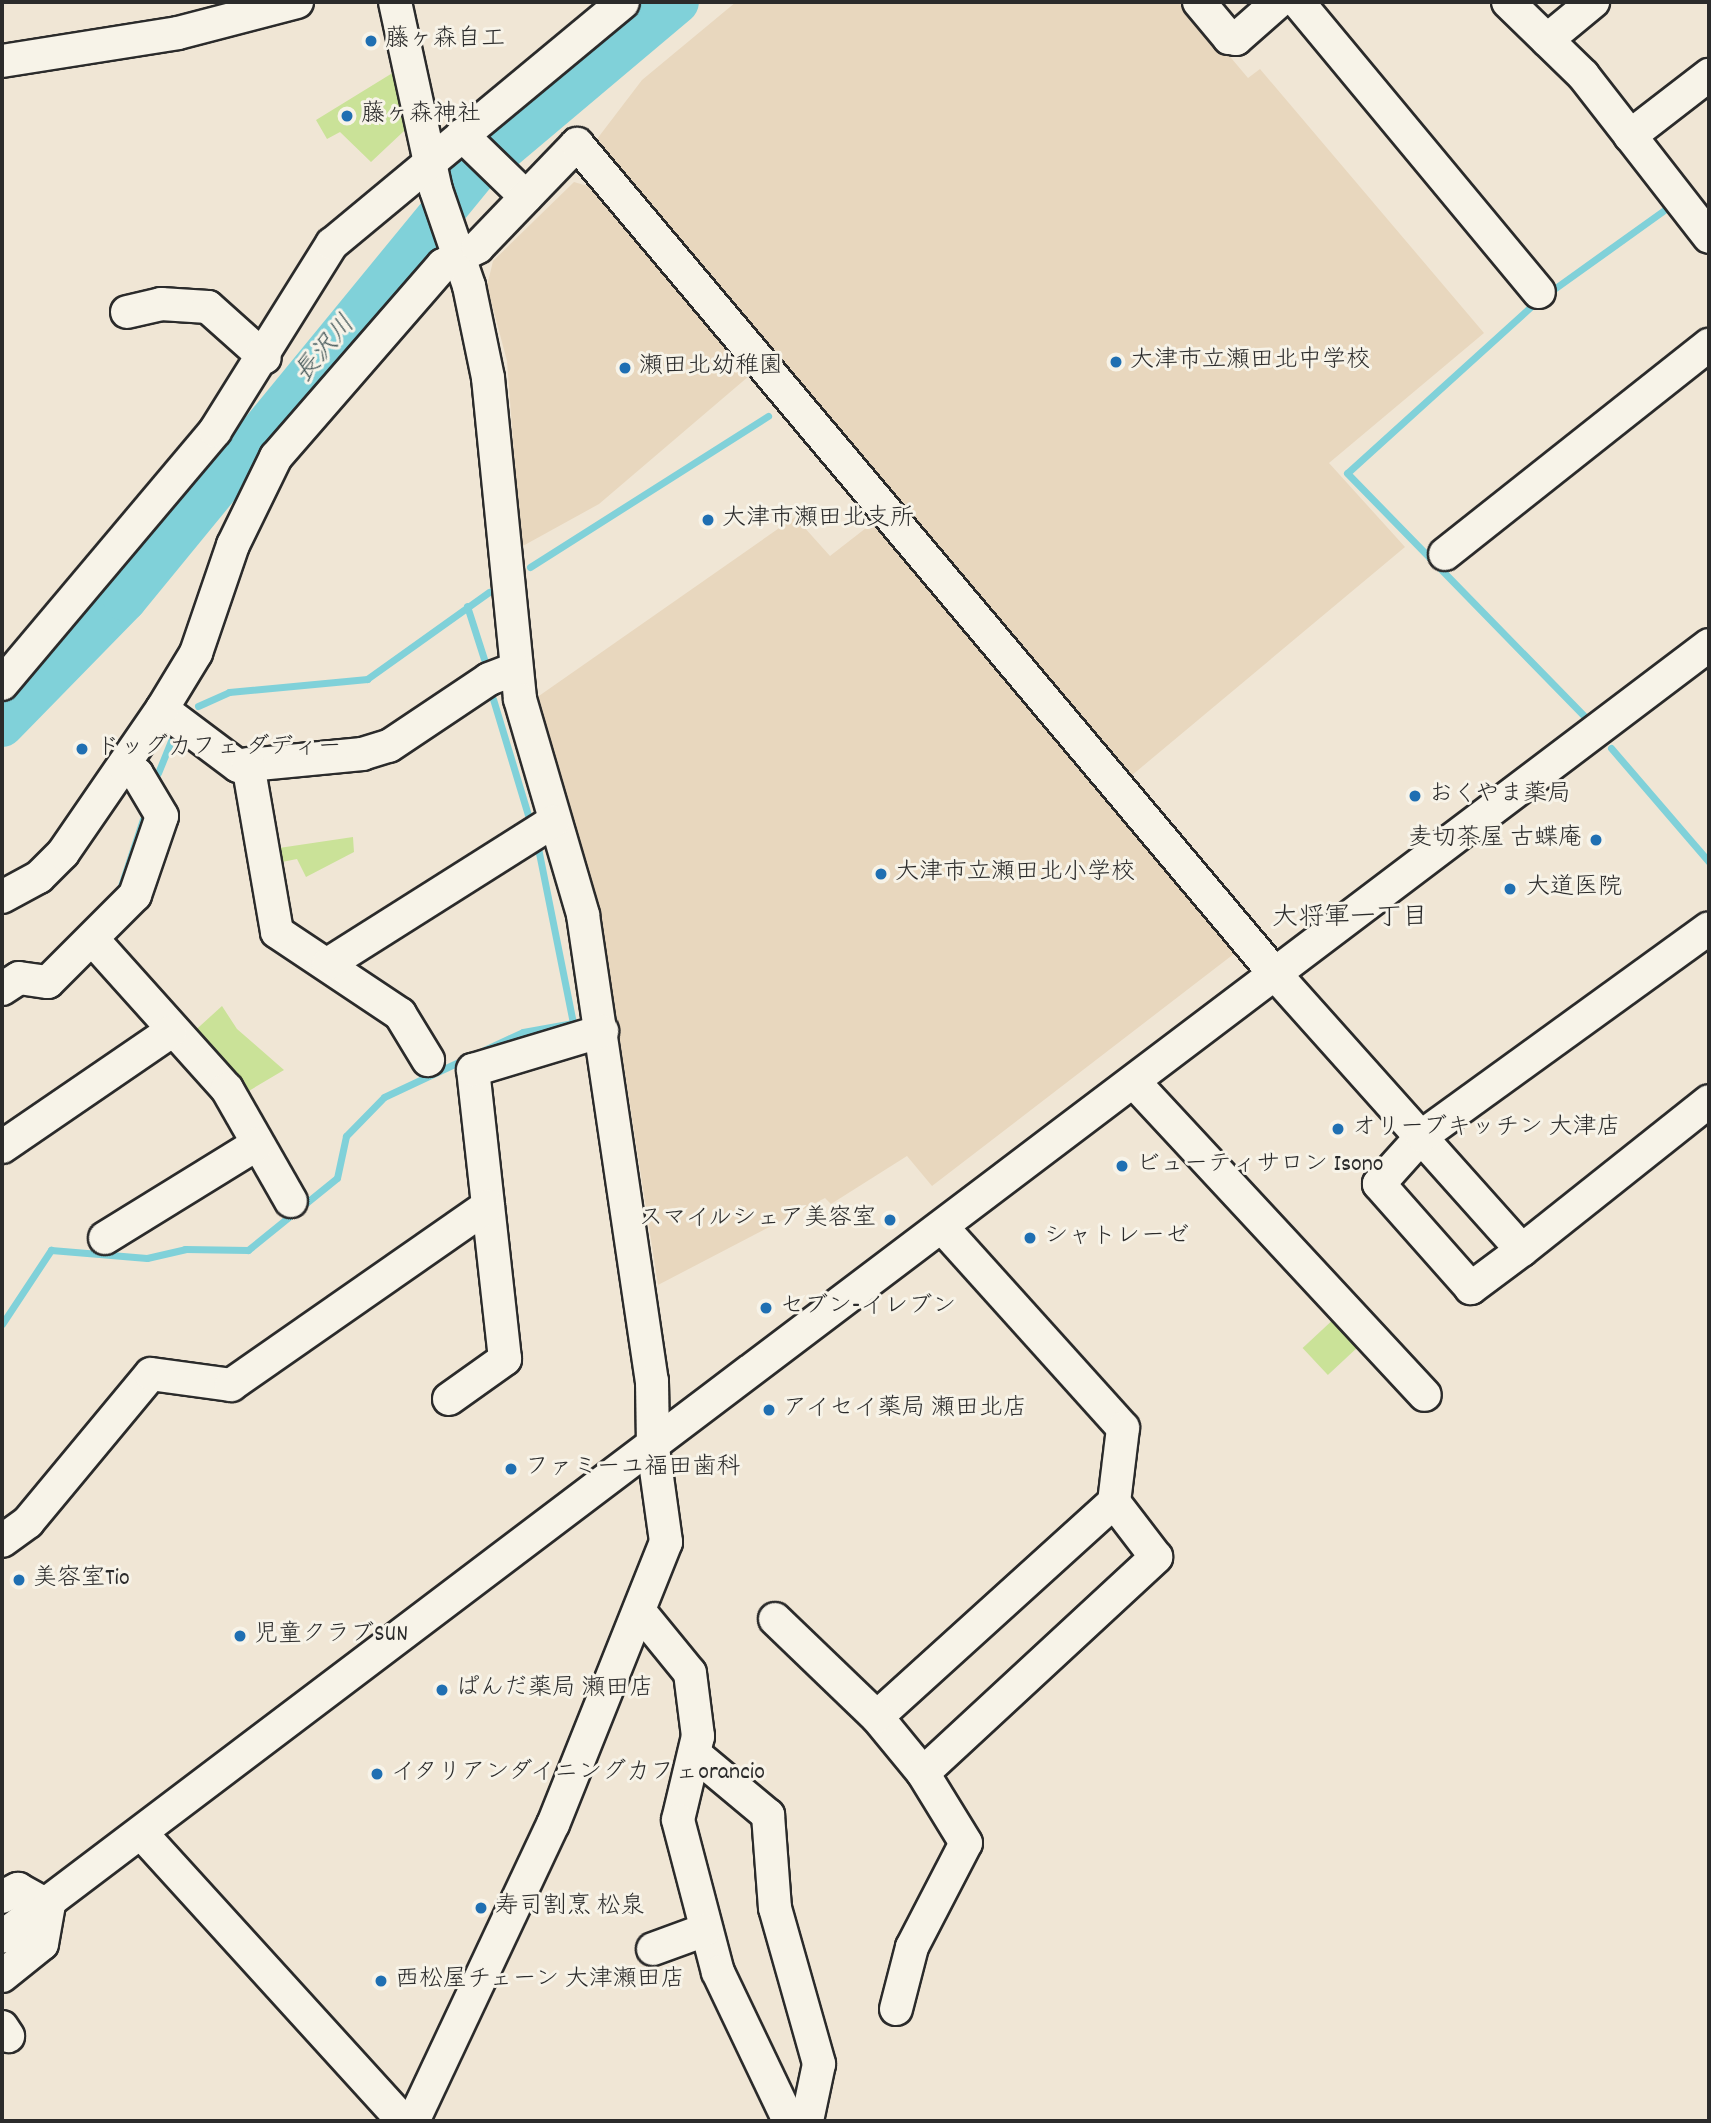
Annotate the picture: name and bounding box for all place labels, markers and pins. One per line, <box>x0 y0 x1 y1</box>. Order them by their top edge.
place label: 藤ヶ森自工 <box>385 27 505 55</box>
marker: 藤ヶ森自工 <box>363 33 379 49</box>
place label: 藤ヶ森神社 <box>361 102 481 130</box>
marker: 藤ヶ森神社 <box>339 108 355 124</box>
place label: 大津市立瀬田北中学校 <box>1130 348 1370 376</box>
place label: 瀬田北幼稚園 <box>639 354 783 382</box>
marker: 大津市立瀬田北中学校 <box>1108 354 1124 370</box>
marker: 瀬田北幼稚園 <box>617 360 633 376</box>
place label: 大津市瀬田北支所 <box>722 506 914 534</box>
marker: 大津市瀬田北支所 <box>700 512 716 528</box>
place label: ドッグカフェ ダディー <box>96 735 341 763</box>
marker: ドッグカフェ ダディー <box>74 741 90 757</box>
place label: おくやま薬局 <box>1429 782 1573 810</box>
marker: おくやま薬局 <box>1407 788 1423 804</box>
place label: 麦切茶屋 古蝶庵 <box>1409 826 1582 854</box>
marker: 麦切茶屋 古蝶庵 <box>1588 832 1604 848</box>
place label: 大津市立瀬田北小学校 <box>895 860 1135 888</box>
marker: 大津市立瀬田北小学校 <box>873 866 889 882</box>
place label: 大道医院 <box>1526 875 1622 903</box>
marker: 大道医院 <box>1500 879 1520 899</box>
place label: オリーブキッチン 大津店 <box>1352 1115 1621 1143</box>
marker: オリーブキッチン 大津店 <box>1330 1121 1346 1137</box>
place label: ビューティサロン Isono <box>1136 1152 1383 1180</box>
marker: ビューティサロン Isono <box>1114 1158 1130 1174</box>
place label: スマイルシェア美容室 <box>636 1206 876 1234</box>
marker: スマイルシェア美容室 <box>882 1212 898 1228</box>
place label: シャトレーゼ <box>1044 1224 1189 1252</box>
marker: シャトレーゼ <box>1022 1230 1038 1246</box>
place label: セブン-イレブン <box>780 1294 956 1322</box>
marker: セブン-イレブン <box>758 1300 774 1316</box>
place label: アイセイ薬局 瀬田北店 <box>783 1396 1028 1424</box>
marker: アイセイ薬局 瀬田北店 <box>761 1402 777 1418</box>
place label: ファミーユ福田歯科 <box>525 1455 741 1483</box>
marker: ファミーユ福田歯科 <box>503 1461 519 1477</box>
place label: 美容室Tio <box>33 1566 130 1594</box>
marker: 美容室Tio <box>11 1572 27 1588</box>
place label: 児童クラブSUN <box>254 1622 408 1650</box>
marker: 児童クラブSUN <box>232 1628 248 1644</box>
place label: ぱんだ薬局 瀬田店 <box>456 1676 653 1704</box>
marker: ぱんだ薬局 瀬田店 <box>434 1682 450 1698</box>
place label: イタリアンダイニングカフェorancio <box>391 1760 770 1788</box>
marker: イタリアンダイニングカフェorancio <box>369 1766 385 1782</box>
place label: 寿司割烹 松泉 <box>495 1894 644 1922</box>
marker: 寿司割烹 松泉 <box>473 1900 489 1916</box>
place label: 西松屋チェーン 大津瀬田店 <box>395 1967 688 1995</box>
marker: 西松屋チェーン 大津瀬田店 <box>373 1973 389 1989</box>

